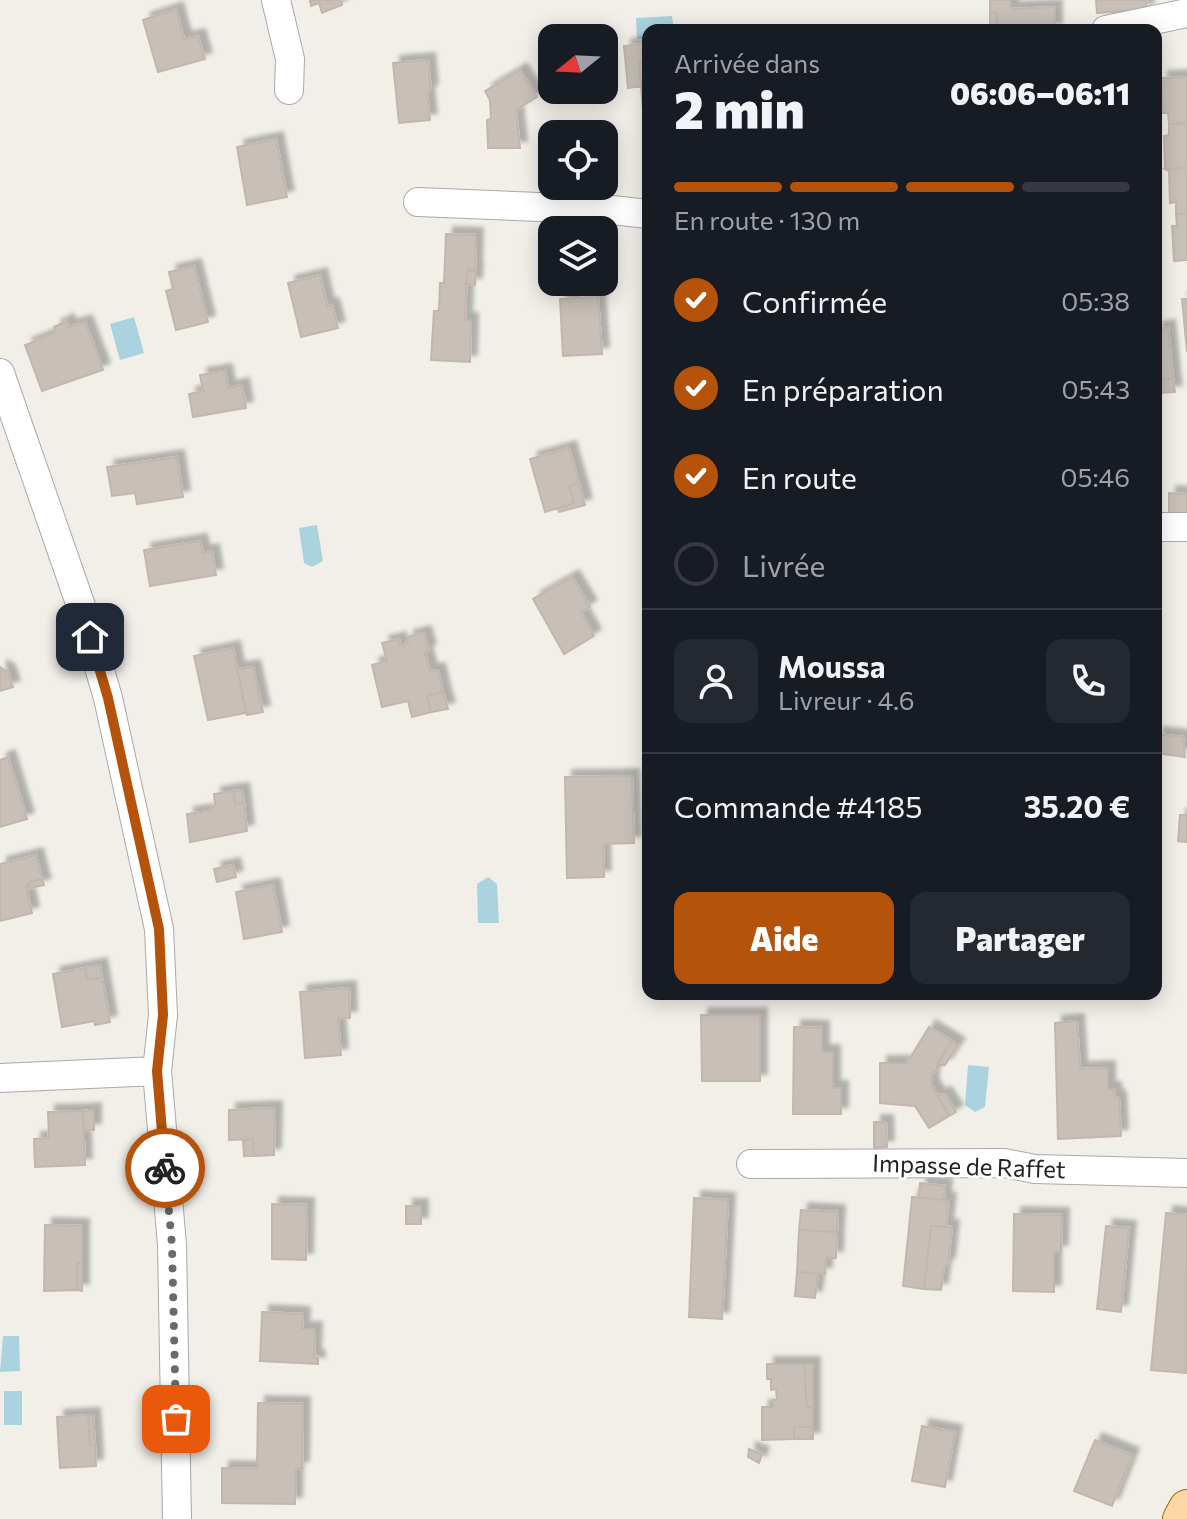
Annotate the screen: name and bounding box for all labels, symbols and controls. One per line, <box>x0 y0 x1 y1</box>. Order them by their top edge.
north arrow <box>538 24 618 104</box>
map controls <box>538 24 618 296</box>
text: Arrivée dans <box>674 47 820 78</box>
text: 06:06–06:11 <box>950 74 1130 111</box>
text: 2 min <box>674 76 805 140</box>
button: locate <box>538 120 618 200</box>
text: En route · 130 m <box>674 204 860 235</box>
button: layers <box>538 216 618 296</box>
icon: check <box>674 278 718 322</box>
text: Confirmée <box>742 282 887 319</box>
text: 05:38 <box>1061 285 1130 316</box>
icon: check <box>674 366 718 410</box>
text: En préparation <box>742 370 944 407</box>
text: 05:43 <box>1062 373 1130 404</box>
icon: check <box>674 454 718 498</box>
text: En route <box>742 458 857 495</box>
text: 05:46 <box>1061 461 1130 492</box>
text: Livrée <box>742 546 825 583</box>
pin <box>56 603 124 671</box>
icon: home <box>68 615 112 659</box>
button: person <box>674 639 758 723</box>
button: phone <box>1046 639 1130 723</box>
text: Moussa <box>778 647 885 684</box>
text: Livreur · 4.6 <box>778 684 914 715</box>
text: Commande #4185 <box>674 787 922 824</box>
text: 35.20 € <box>1024 787 1130 824</box>
button: Aide <box>674 892 894 984</box>
button: Partager <box>910 892 1130 984</box>
courier <box>125 1128 205 1208</box>
icon: bike <box>143 1146 187 1190</box>
street label: Impasse de Raffet <box>872 1148 1066 1183</box>
pin <box>142 1385 210 1453</box>
icon: bag <box>154 1397 198 1441</box>

